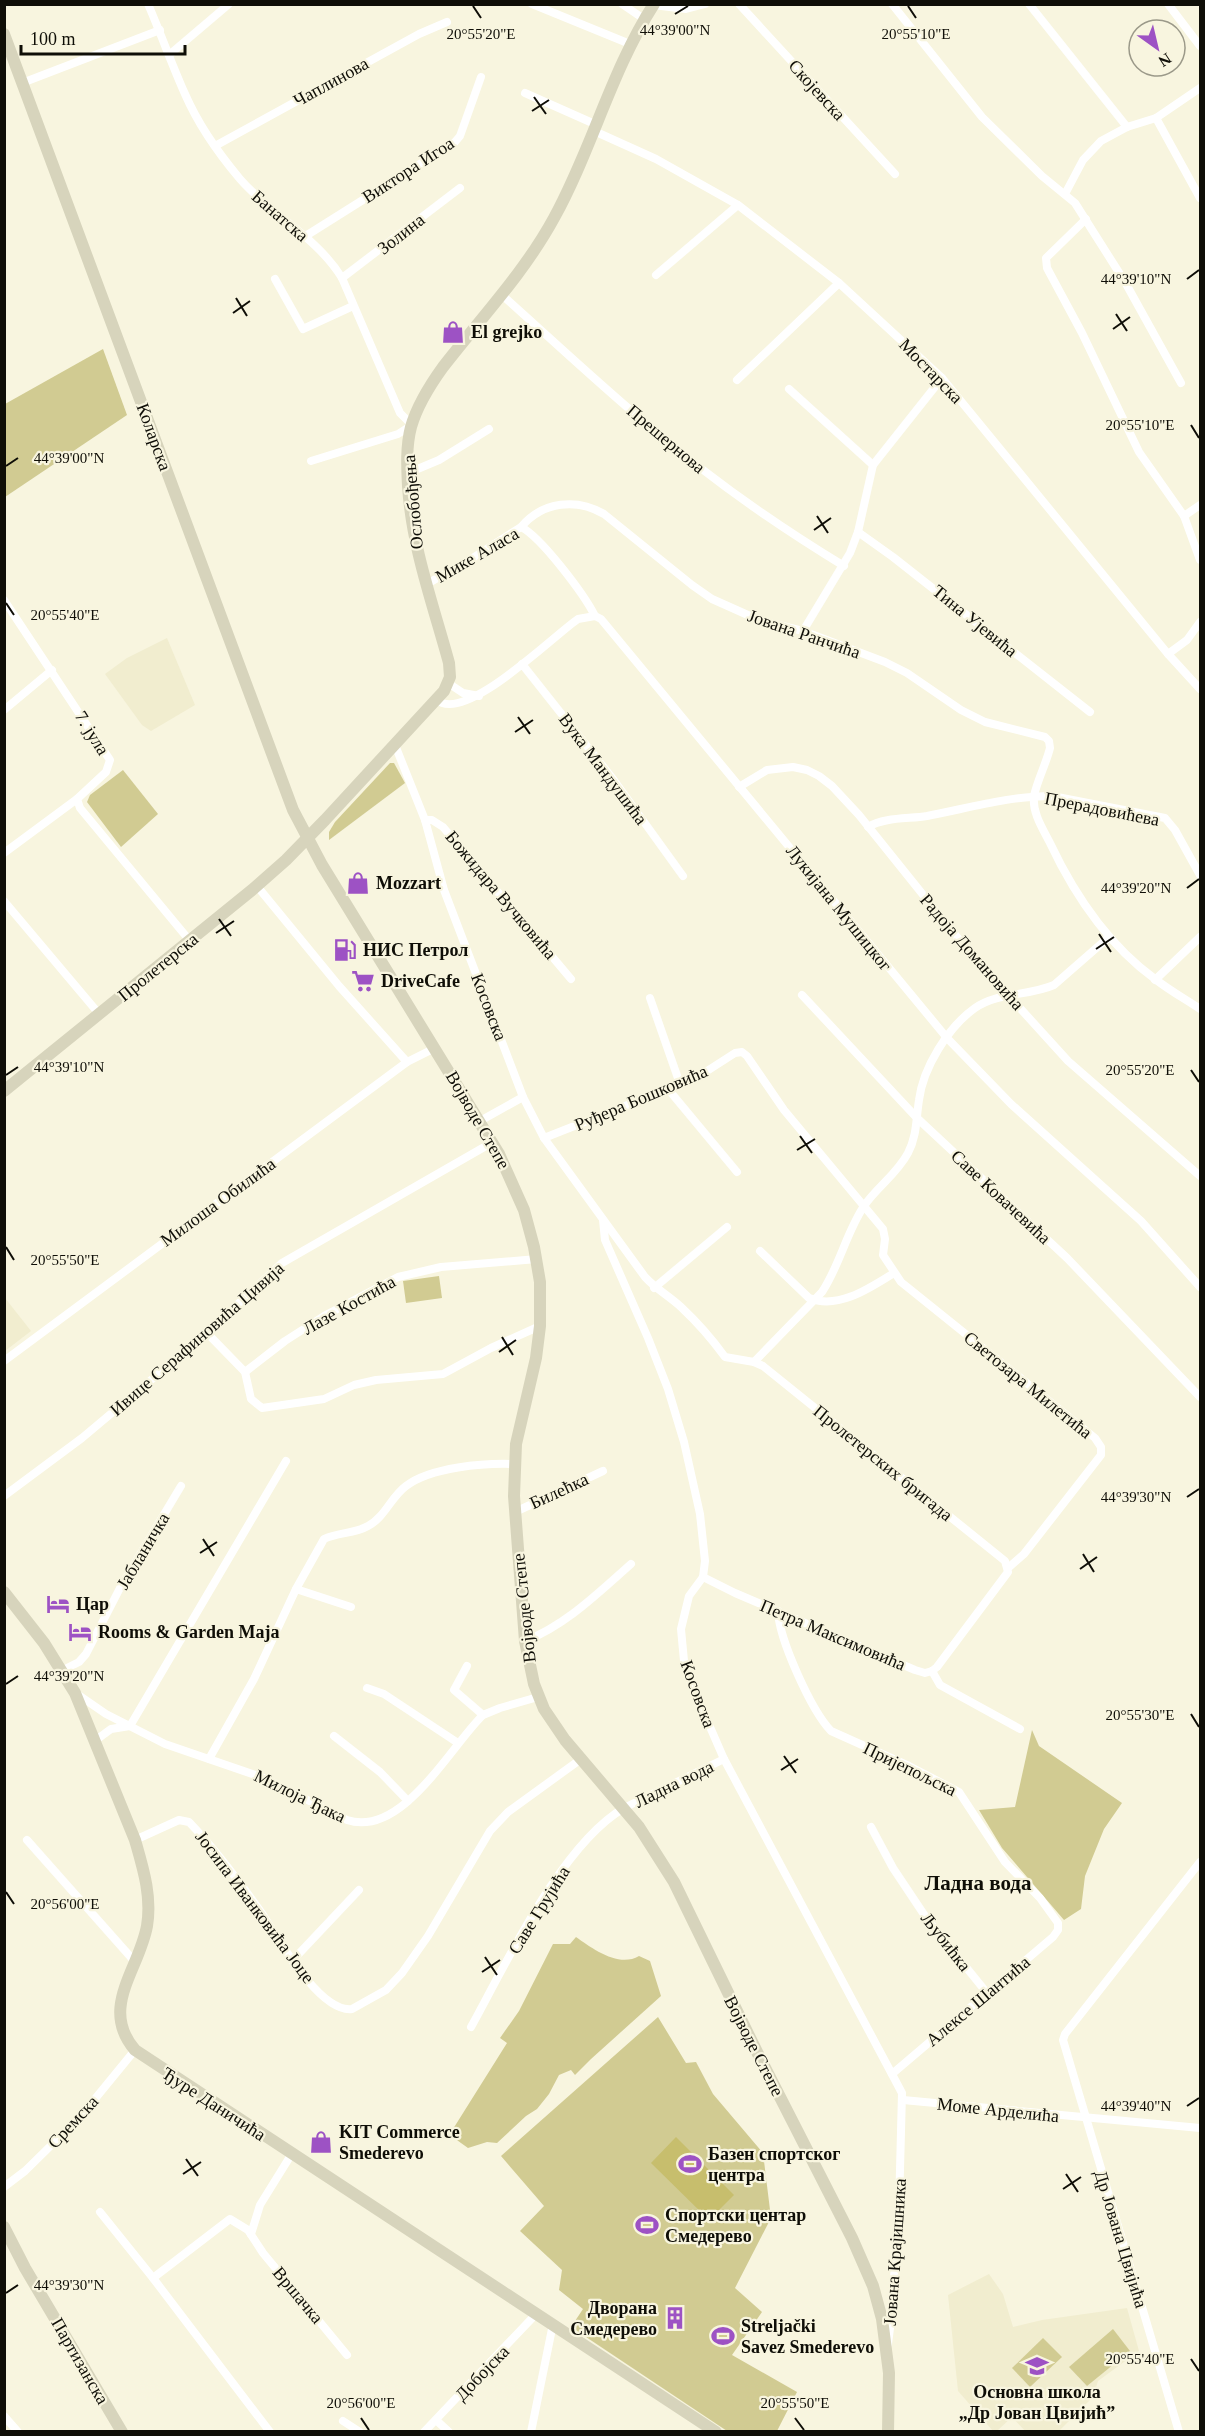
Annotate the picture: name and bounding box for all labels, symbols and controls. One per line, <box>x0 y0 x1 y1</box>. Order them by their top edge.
scale bar <box>21 18 184 56</box>
north arrow <box>1127 18 1187 78</box>
text: 44°39'00"N <box>640 22 710 38</box>
text: 20°55'20"E <box>447 26 516 42</box>
text: 20°55'10"E <box>882 26 951 42</box>
text: 100 m <box>30 29 76 49</box>
text: N <box>1155 50 1175 71</box>
street label: Чаплинова <box>290 53 372 111</box>
street label: Скојевска <box>785 56 849 124</box>
street label: Виктора Игоа <box>358 133 458 207</box>
street label: Банатска <box>248 186 312 246</box>
street label: Золина <box>374 209 428 259</box>
text: 44°39'10"N <box>1101 271 1171 287</box>
shop icon: El grejko <box>440 319 466 345</box>
place label: El grejko <box>471 322 542 342</box>
street label: Мостарска <box>895 334 967 408</box>
street label: Коларска <box>133 401 175 473</box>
street label: Прешернова <box>623 401 709 477</box>
text: 20°55'10"E <box>1106 417 1175 433</box>
text: 44°39'00"N <box>34 450 104 466</box>
street label: Ослобођења <box>399 454 427 550</box>
street label: Мике Аласа <box>432 523 522 587</box>
street label: Тина Ујевића <box>929 581 1021 661</box>
street label: Јована Ранчића <box>745 605 863 663</box>
text: 20°55'40"E <box>31 607 100 623</box>
street label: 7. јула <box>71 707 113 759</box>
street label: Вука Мандушића <box>555 709 651 829</box>
street label: Прерадовићева <box>1043 788 1161 830</box>
street label: Божидара Вучковића <box>441 827 561 963</box>
street label: Лукијана Мушицког <box>782 841 896 975</box>
shop icon: Mozzart <box>345 870 371 896</box>
place label: Mozzart <box>376 873 441 893</box>
text: 44°39'20"N <box>1101 880 1171 896</box>
street label: Радоја Домановића <box>916 890 1028 1014</box>
street label: Пролетерска <box>114 929 202 1005</box>
fuel station icon: НИС Петрол <box>332 937 358 963</box>
place label: НИС Петрол <box>363 940 468 960</box>
supermarket icon: DriveCafe <box>350 968 376 994</box>
place label: DriveCafe <box>381 971 460 991</box>
street label: Косовска <box>467 971 511 1043</box>
text: 44°39'10"N <box>34 1059 104 1075</box>
street label: Руђера Бошковића <box>572 1061 710 1135</box>
text: 20°55'20"E <box>1106 1062 1175 1078</box>
street label: Војводе Степе <box>442 1067 514 1173</box>
street label: Саве Ковачевића <box>947 1146 1055 1248</box>
street label: Милоша Обилића <box>157 1154 279 1250</box>
text: 20°55'50"E <box>31 1252 100 1268</box>
street label: Ивице Серафиновића Цивија <box>106 1258 288 1420</box>
street label: Лазе Костића <box>299 1271 399 1339</box>
street label: Светозара Милетића <box>960 1327 1096 1443</box>
street label: Пролетерских бригада <box>810 1401 956 1525</box>
street label: Билећка <box>526 1469 592 1513</box>
text: 44°39'30"N <box>1101 1489 1171 1505</box>
street label: Јабланичка <box>112 1509 174 1593</box>
street label: Војводе Степе <box>508 1552 540 1664</box>
hotel icon: Цар <box>45 1591 71 1617</box>
place label: Цар <box>76 1594 109 1614</box>
street label: Петра Максимовића <box>757 1595 909 1675</box>
hotel icon: Rooms & Garden Maja <box>67 1619 93 1645</box>
place label: Rooms & Garden Maja <box>98 1622 279 1642</box>
street label: Косовска <box>677 1657 719 1731</box>
text: 44°39'20"N <box>34 1668 104 1684</box>
text: 20°55'30"E <box>1106 1707 1175 1723</box>
street label: Пријепољска <box>860 1738 960 1800</box>
street label: Ладна вода <box>631 1756 717 1812</box>
street label: Милоја Ђака <box>251 1765 349 1827</box>
street label: Јосипа Иванковића Јоце <box>191 1827 319 1987</box>
street label: Саве Грујића <box>504 1862 574 1958</box>
district label: Ладна вода <box>925 1871 1032 1895</box>
text: 20°56'00"E <box>31 1896 100 1912</box>
street label: Љубићка <box>917 1909 975 1975</box>
street label: Алексе Шантића <box>922 1952 1034 2050</box>
street label: Војводе Степе <box>720 1993 788 2099</box>
street label: Ђуре Даничића <box>159 2063 269 2145</box>
street label: Сремска <box>44 2091 102 2153</box>
street label: Моме Арделића <box>936 2094 1060 2126</box>
text: 44°39'40"N <box>1101 2098 1171 2114</box>
place label: KIT Commerce Smederevo <box>339 2122 460 2163</box>
shop icon: KIT Commerce Smederevo <box>308 2129 334 2155</box>
place label: Базен спортског центра <box>708 2144 841 2185</box>
sports icon: Базен спортског центра <box>677 2151 703 2177</box>
street label: Др Јована Цвијића <box>1091 2168 1151 2310</box>
street label: Јована Крајишника <box>880 2178 910 2326</box>
place label: Спортски центар Смедерево <box>665 2205 806 2246</box>
sports icon: Спортски центар Смедерево <box>634 2212 660 2238</box>
street label: Вршачка <box>269 2263 327 2327</box>
text: 44°39'30"N <box>34 2277 104 2293</box>
place label: Дворана Смедерево <box>570 2298 657 2339</box>
building icon: Дворана Смедерево <box>662 2305 688 2331</box>
street label: Партизанска <box>47 2314 113 2408</box>
place label: Streljački Savez Smederevo <box>741 2316 874 2357</box>
sports icon: Streljački Savez Smederevo <box>710 2323 736 2349</box>
street label: Добојска <box>451 2341 513 2405</box>
text: 20°55'40"E <box>1106 2351 1175 2367</box>
school or university icon: Основна школа „Др Јован Цвијић” <box>1024 2353 1050 2379</box>
place label: Основна школа „Др Јован Цвијић” <box>959 2382 1115 2423</box>
text: 20°56'00"E <box>327 2395 396 2411</box>
text: 20°55'50"E <box>761 2395 830 2411</box>

